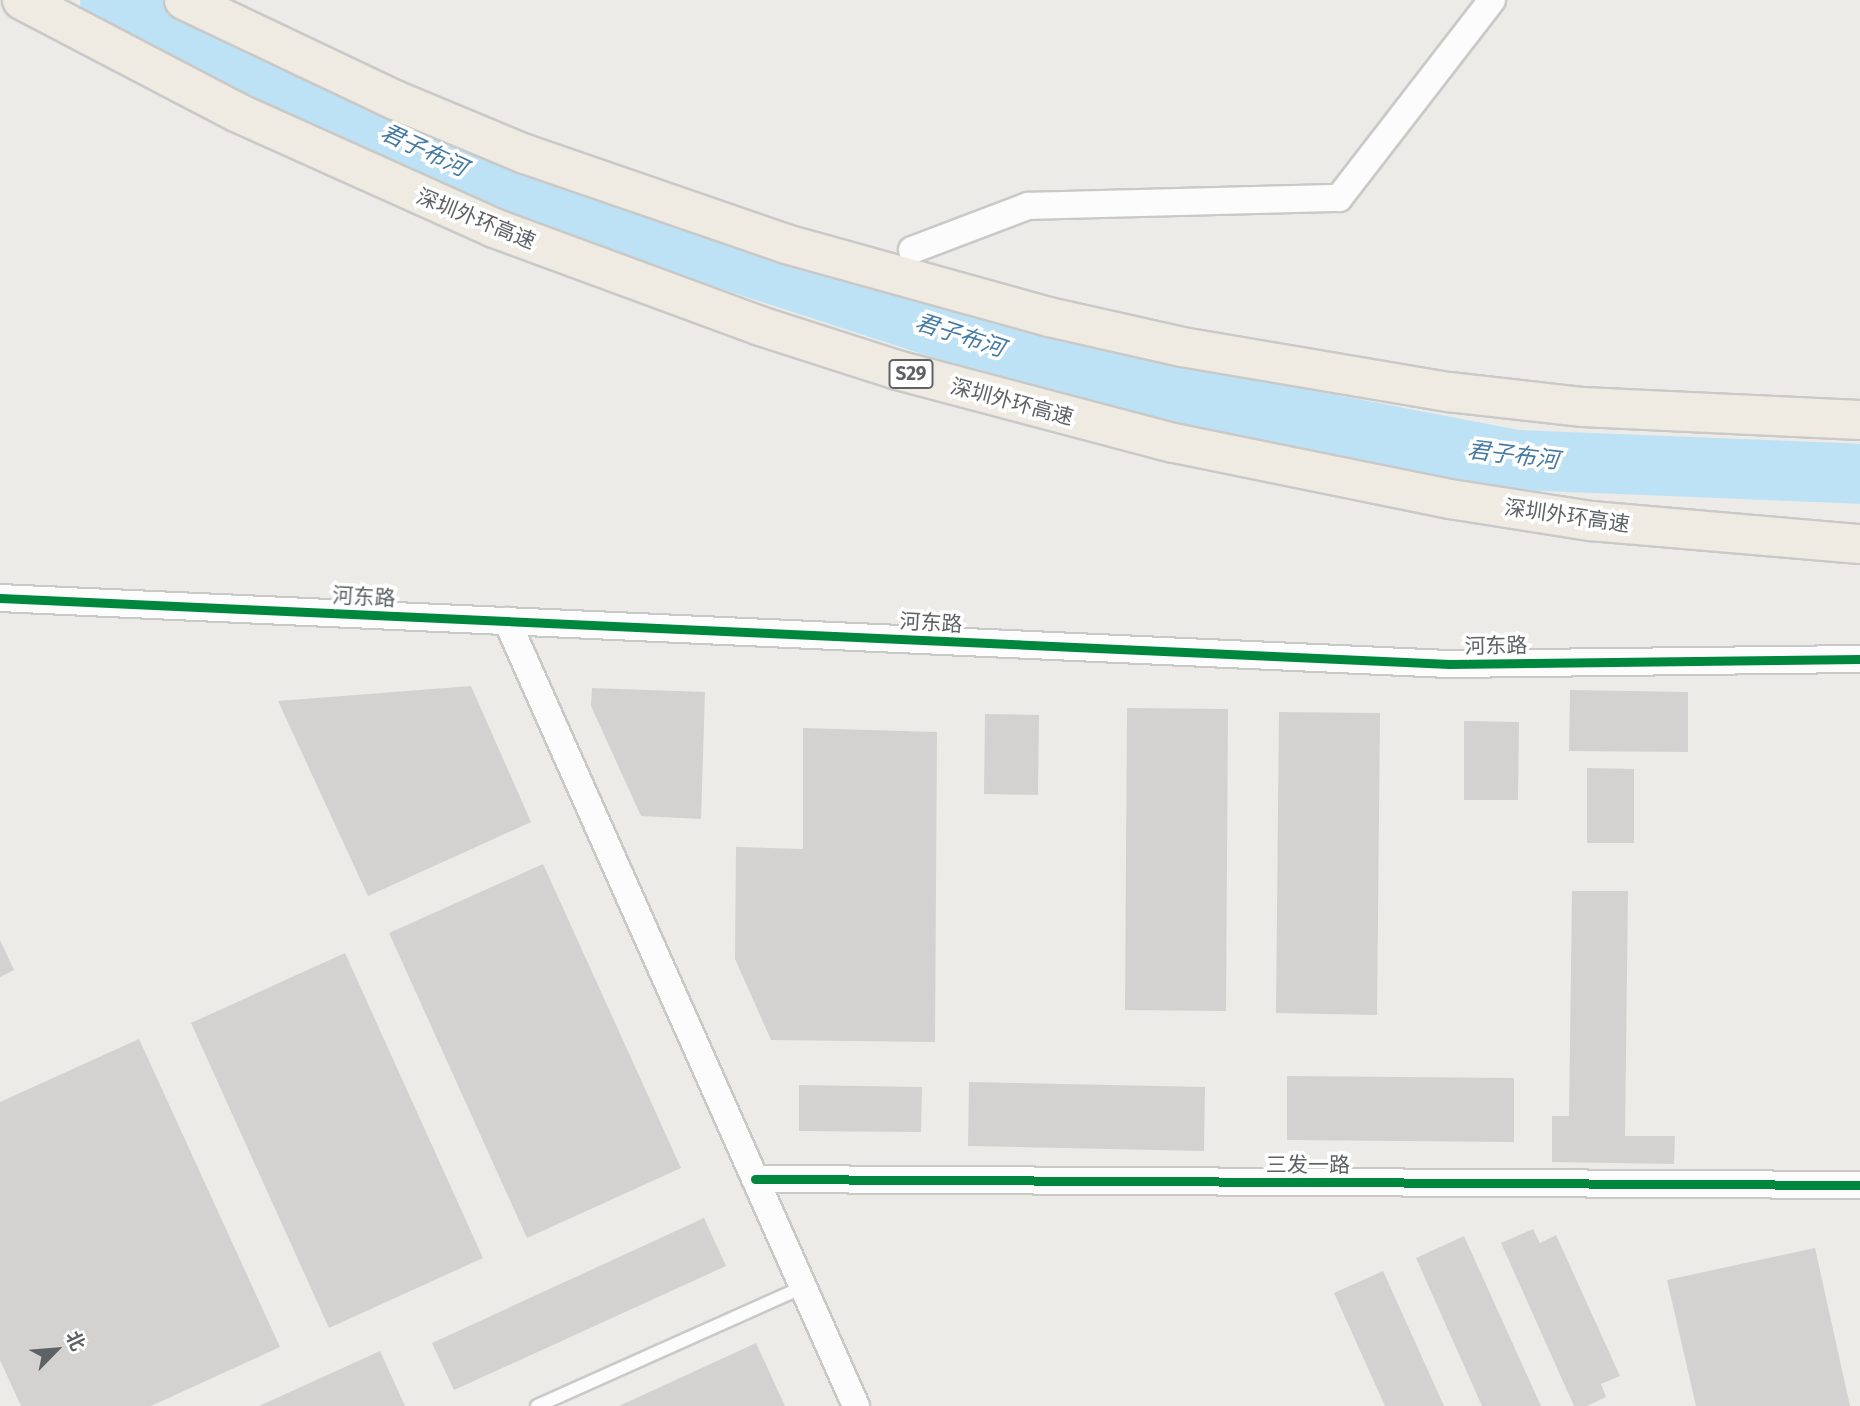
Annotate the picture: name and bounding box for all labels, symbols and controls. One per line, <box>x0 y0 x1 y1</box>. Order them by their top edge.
water label: 君子布河 <box>376 118 472 182</box>
street label: 深圳外环高速 <box>413 184 539 254</box>
water label: 君子布河 <box>912 308 1008 362</box>
road number: S29 <box>888 358 934 390</box>
street label: 深圳外环高速 <box>948 374 1076 430</box>
water label: 君子布河 <box>1466 436 1560 474</box>
street label: 深圳外环高速 <box>1503 495 1631 537</box>
street label: 河东路 <box>332 583 396 611</box>
street label: 河东路 <box>899 609 963 637</box>
street label: 河东路 <box>1464 633 1528 659</box>
street label: 三发一路 <box>1266 1152 1350 1178</box>
north arrow <box>21 1315 91 1385</box>
text: 北 <box>61 1327 90 1354</box>

